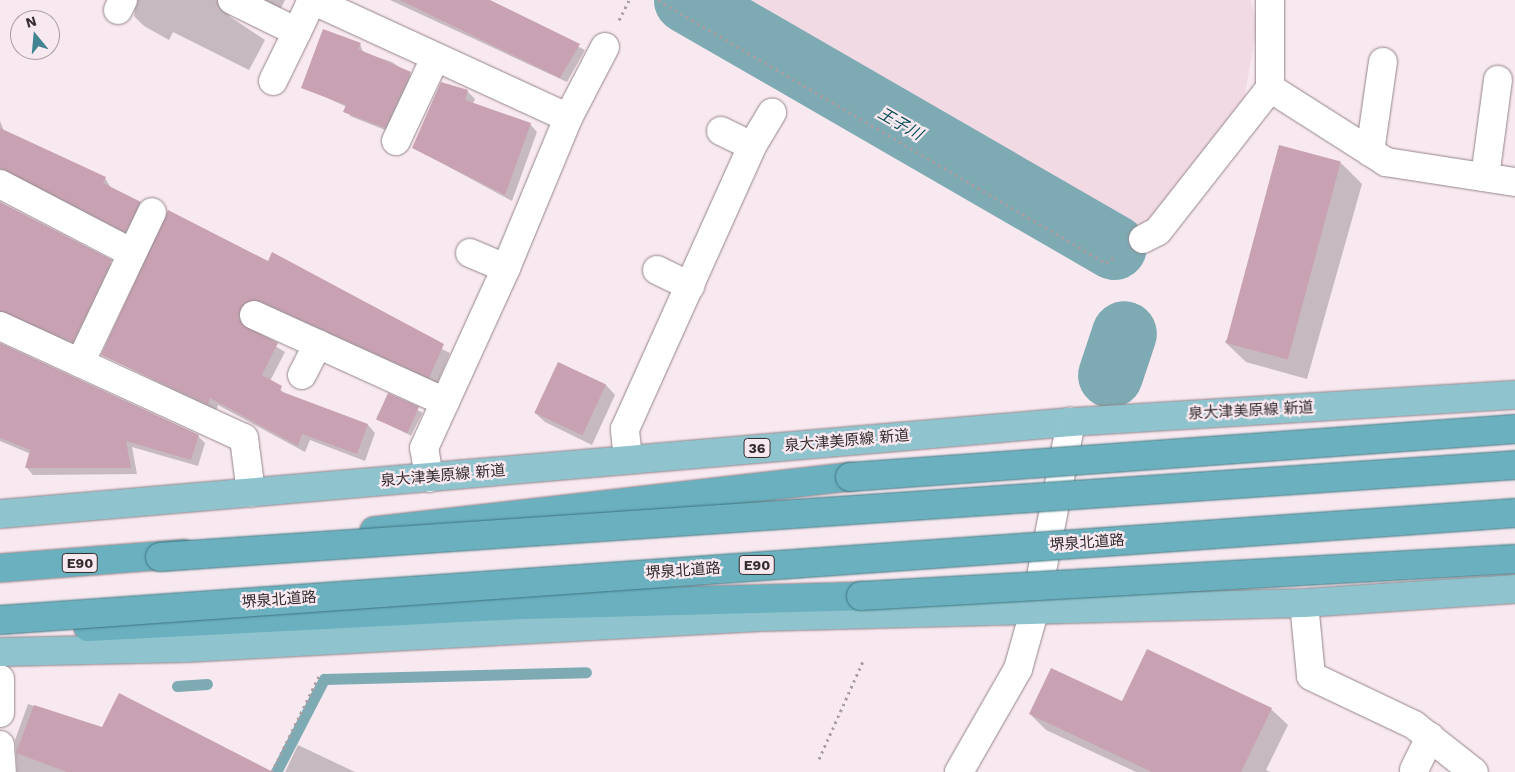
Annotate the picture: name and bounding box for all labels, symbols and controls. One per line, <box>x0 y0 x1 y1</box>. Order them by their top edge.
north arrow <box>10 10 60 60</box>
text: N <box>24 12 38 31</box>
water label: 王子川 <box>874 104 926 144</box>
street label: 泉大津美原線 新道 <box>1188 399 1314 423</box>
street label: 泉大津美原線 新道 <box>784 427 910 455</box>
road number: 36 <box>743 436 771 459</box>
street label: 泉大津美原線 新道 <box>380 462 506 490</box>
street label: 堺泉北道路 <box>1049 531 1125 555</box>
road number: E90 <box>61 552 99 574</box>
road number: E90 <box>738 554 776 576</box>
street label: 堺泉北道路 <box>645 559 721 583</box>
street label: 堺泉北道路 <box>241 588 317 612</box>

